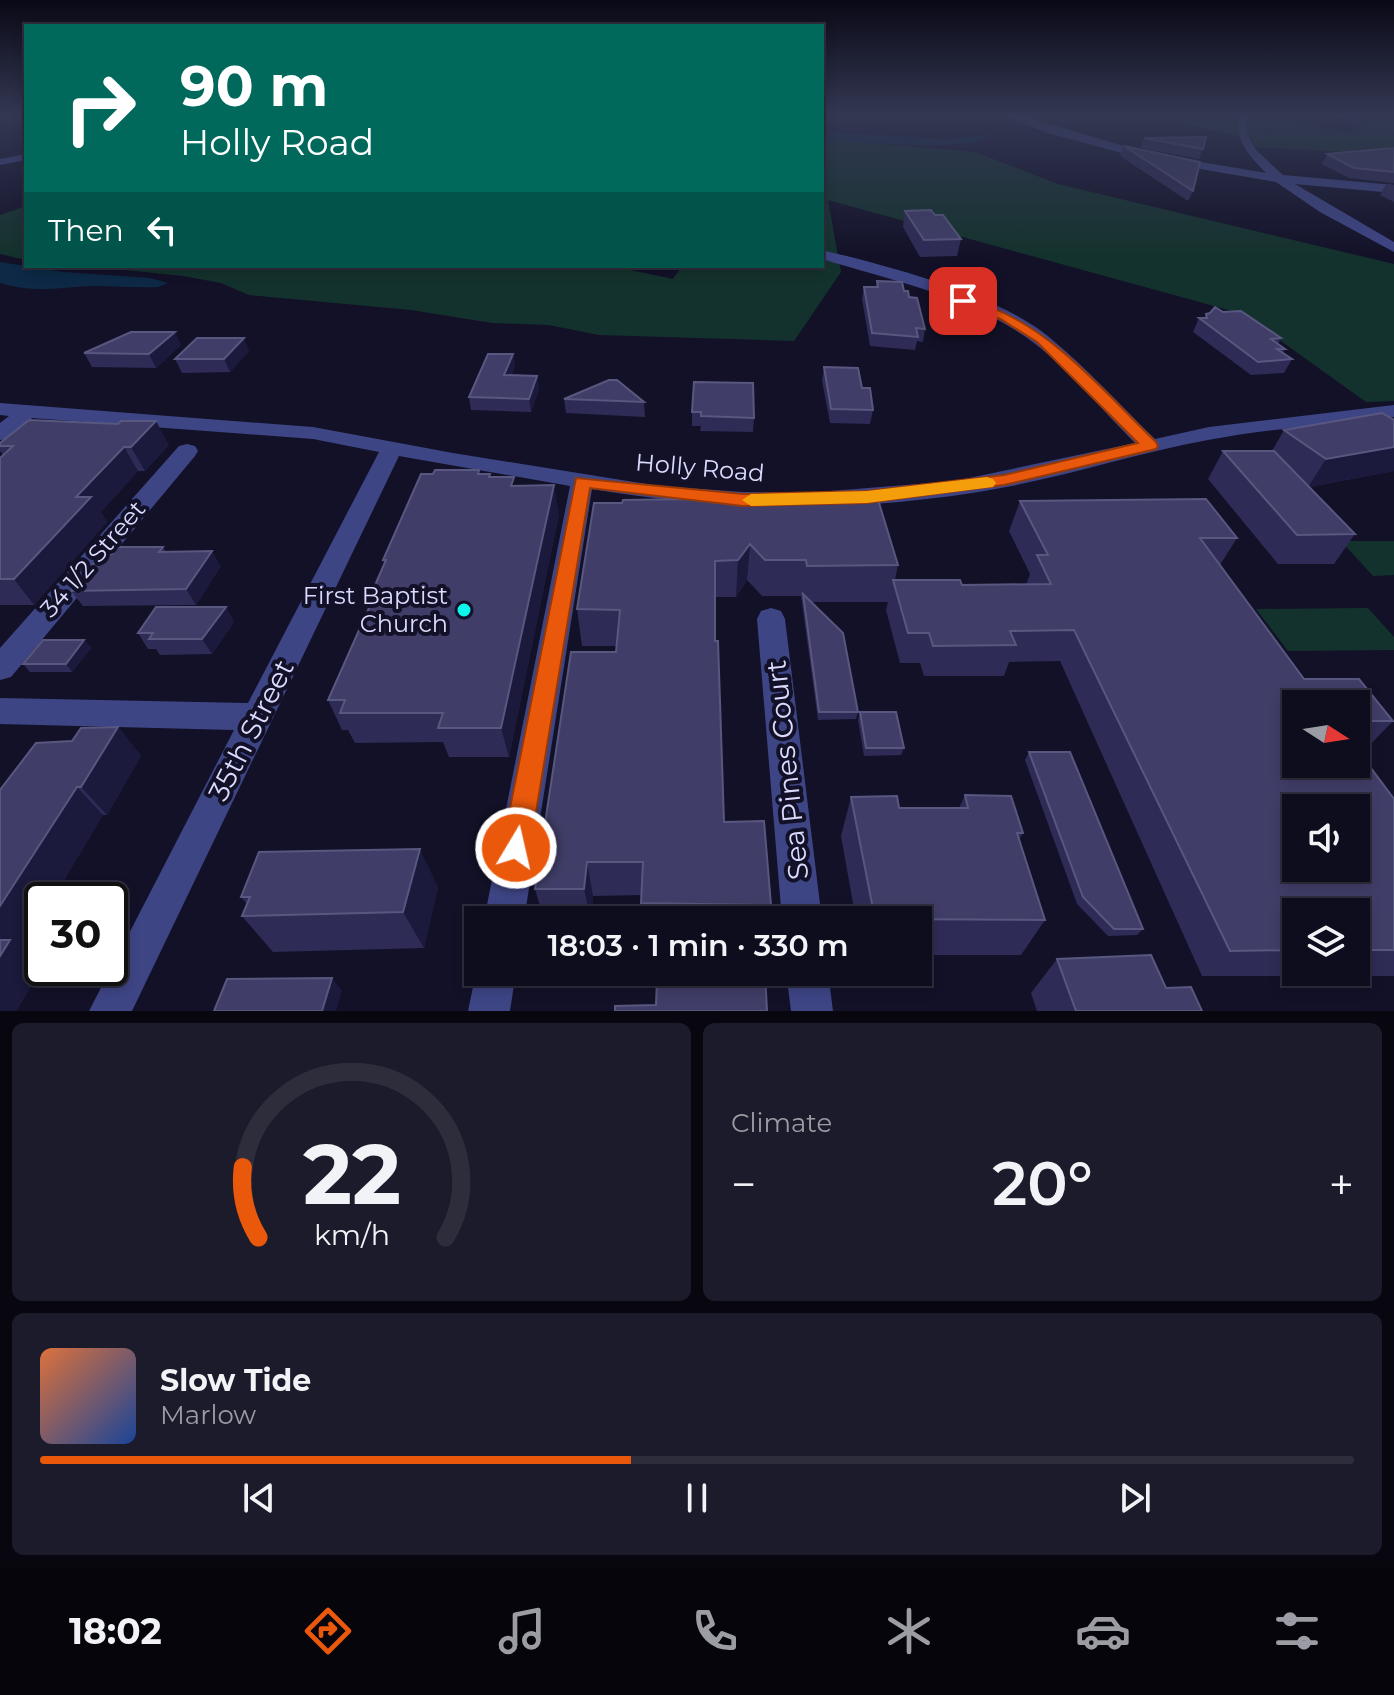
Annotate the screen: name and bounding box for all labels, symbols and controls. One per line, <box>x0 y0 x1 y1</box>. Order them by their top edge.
text: 90 m <box>180 52 328 120</box>
icon: right <box>48 56 152 160</box>
text: Holly Road <box>180 120 374 164</box>
icon: left <box>140 208 184 252</box>
text: Then <box>48 212 124 249</box>
pin <box>929 267 997 335</box>
icon: arrive <box>941 279 985 323</box>
street label: Holly Road <box>634 447 766 488</box>
street label: 34 1/2 Street <box>34 494 151 623</box>
place label: First Baptist Church <box>303 581 448 638</box>
marker: First Baptist Church <box>455 601 473 619</box>
street label: 35th Street <box>201 654 301 806</box>
street label: Sea Pines Court <box>759 658 815 882</box>
north arrow <box>1282 690 1370 778</box>
map controls <box>1282 690 1370 986</box>
button: sound <box>1282 794 1370 882</box>
position arrow <box>474 806 558 890</box>
speed limit sign: 30 <box>24 882 128 986</box>
button: layers <box>1282 898 1370 986</box>
text: 18:03 · 1 min · 330 m <box>547 927 849 964</box>
text: Climate <box>731 1107 832 1139</box>
text: 22 <box>302 1123 401 1225</box>
text: 20° <box>992 1147 1093 1220</box>
text: − <box>731 1157 756 1211</box>
text: + <box>1329 1157 1354 1211</box>
text: km/h <box>313 1217 390 1252</box>
text: Slow Tide <box>160 1362 311 1399</box>
text: Marlow <box>160 1399 256 1431</box>
icon: previous <box>237 1476 281 1520</box>
icon: pause <box>675 1476 719 1520</box>
icon: next <box>1113 1476 1157 1520</box>
icon: directions <box>300 1603 356 1659</box>
icon: music <box>494 1603 550 1659</box>
icon: phone <box>687 1603 743 1659</box>
icon: climate <box>881 1603 937 1659</box>
icon: car <box>1075 1603 1131 1659</box>
icon: filters <box>1269 1603 1325 1659</box>
text: 18:02 <box>69 1609 162 1653</box>

